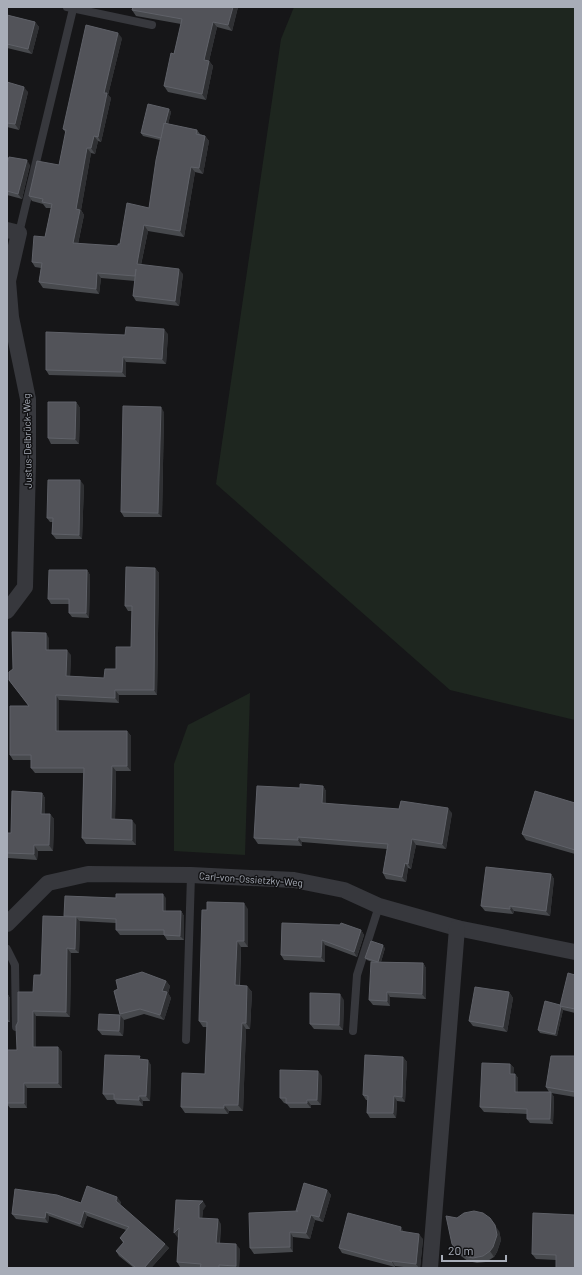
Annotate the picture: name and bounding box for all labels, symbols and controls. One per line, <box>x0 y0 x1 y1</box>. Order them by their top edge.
street label: Justus-Delbrück-Weg <box>20 393 34 489</box>
street label: Carl-von-Ossietzky-Weg <box>199 869 303 889</box>
scale bar <box>442 1237 506 1263</box>
text: 20 m <box>448 1243 474 1257</box>

